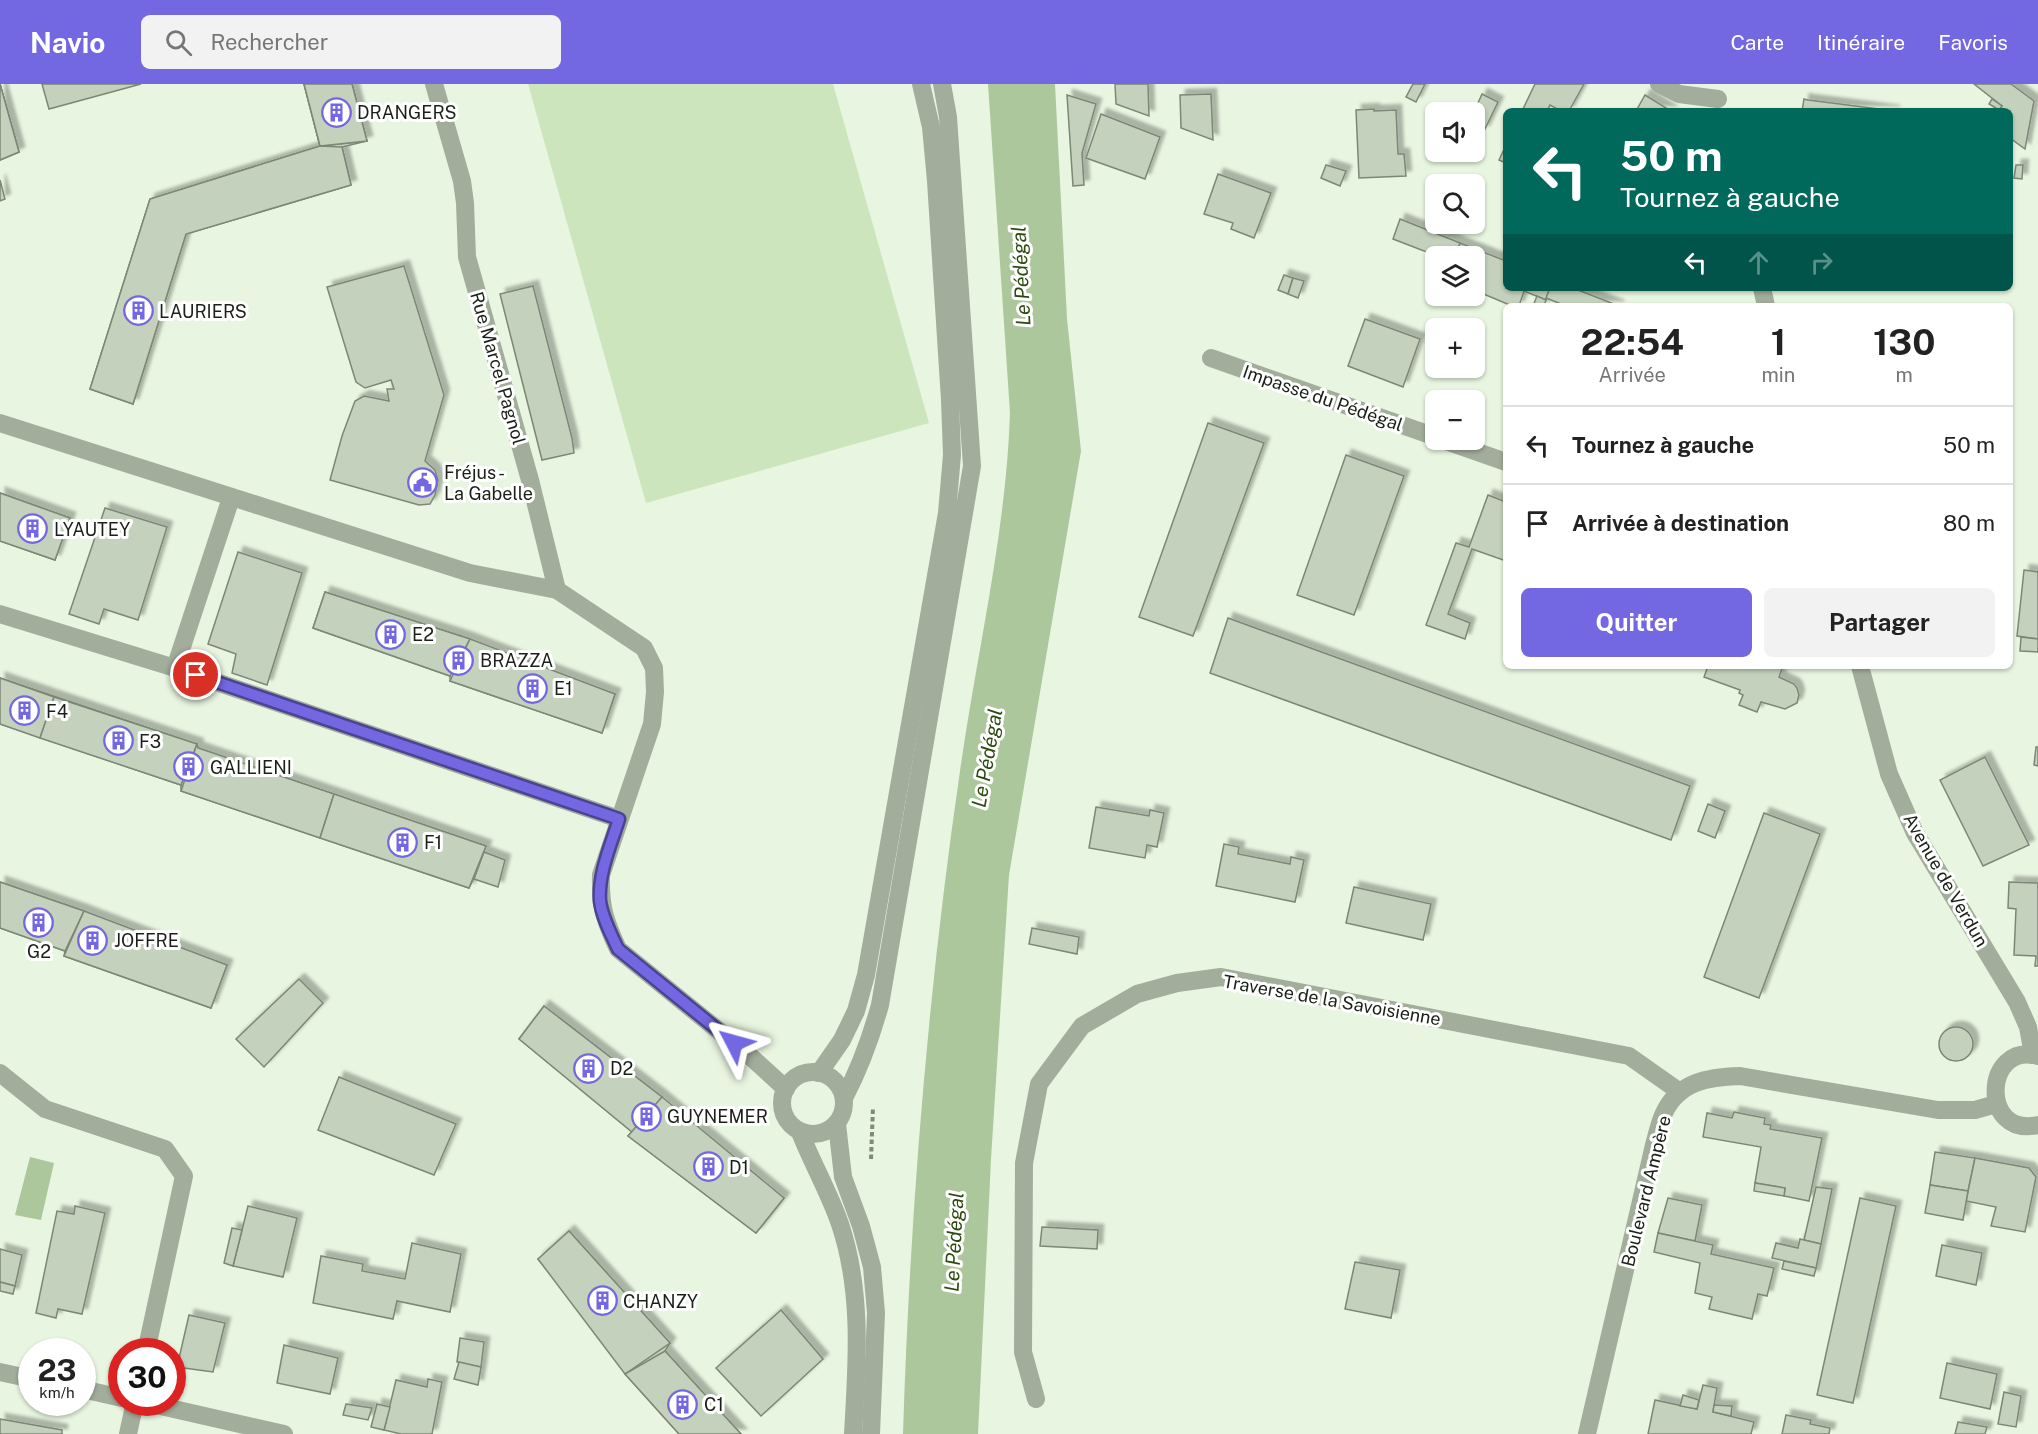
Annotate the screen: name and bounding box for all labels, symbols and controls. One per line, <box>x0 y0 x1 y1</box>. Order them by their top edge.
search box <box>141 15 561 69</box>
text: Navio <box>30 26 105 59</box>
icon: search <box>162 26 195 59</box>
text: Rechercher <box>210 29 328 55</box>
text: Carte <box>1730 30 1784 55</box>
text: Itinéraire <box>1817 30 1905 55</box>
text: Favoris <box>1938 30 2008 55</box>
building icon: DRANGERS <box>320 96 352 128</box>
place label: DRANGERS <box>357 102 456 123</box>
map controls <box>1425 102 1485 450</box>
button: sound <box>1425 102 1485 162</box>
text: 50 m <box>1620 131 1723 180</box>
icon: left <box>1521 132 1599 210</box>
button: search <box>1425 174 1485 234</box>
text: Tournez à gauche <box>1620 181 1840 213</box>
water label: Le Pédégal <box>1006 226 1036 326</box>
button: layers <box>1425 246 1485 306</box>
icon: left <box>1679 246 1712 279</box>
icon: ahead <box>1742 246 1775 279</box>
icon: right <box>1805 246 1838 279</box>
street label: Rue Marcel Pagnol <box>466 289 530 447</box>
building icon: LAURIERS <box>122 295 154 327</box>
place label: LAURIERS <box>159 301 247 322</box>
button: + <box>1425 318 1485 378</box>
text: 22:54 <box>1581 321 1684 363</box>
text: 1 <box>1771 321 1786 363</box>
text: 130 <box>1873 321 1935 363</box>
street label: Impasse du Pédégal <box>1240 361 1406 435</box>
text: Arrivée <box>1599 363 1666 387</box>
text: min <box>1761 363 1795 387</box>
text: m <box>1896 363 1913 387</box>
button: − <box>1425 390 1485 450</box>
icon: left <box>1521 429 1554 462</box>
text: Tournez à gauche <box>1572 432 1754 458</box>
text: 50 m <box>1943 432 1995 458</box>
place label: Fréjus - La Gabelle <box>444 462 533 504</box>
public building icon: Fréjus - La Gabelle <box>407 466 439 498</box>
icon: arrive <box>1521 507 1554 540</box>
text: Arrivée à destination <box>1572 510 1789 536</box>
text: 80 m <box>1943 510 1995 536</box>
building icon: LYAUTEY <box>17 513 49 545</box>
place label: LYAUTEY <box>54 519 130 540</box>
button: Quitter <box>1521 588 1752 657</box>
button: Partager <box>1764 588 1995 657</box>
building icon: E2 <box>375 618 407 650</box>
place label: E2 <box>412 624 434 645</box>
building icon: BRAZZA <box>443 644 475 676</box>
pin <box>170 649 221 700</box>
place label: BRAZZA <box>480 650 554 671</box>
icon: arrive <box>179 658 212 691</box>
building icon: E1 <box>517 672 549 704</box>
place label: E1 <box>554 678 573 699</box>
building icon: F4 <box>9 695 41 727</box>
place label: F4 <box>46 701 68 722</box>
water label: Le Pédégal <box>967 707 1007 809</box>
building icon: F3 <box>102 725 134 757</box>
place label: F3 <box>139 731 161 752</box>
building icon: GALLIENI <box>173 751 205 783</box>
place label: GALLIENI <box>210 757 292 778</box>
street label: Avenue de Verdun <box>1899 810 1993 950</box>
building icon: F1 <box>387 826 419 858</box>
place label: F1 <box>424 832 442 853</box>
building icon: G2 <box>23 906 55 938</box>
building icon: JOFFRE <box>77 924 109 956</box>
place label: JOFFRE <box>114 930 179 951</box>
place label: G2 <box>27 941 51 962</box>
street label: Traverse de la Savoisienne <box>1222 971 1442 1029</box>
position arrow <box>702 1011 766 1075</box>
building icon: D2 <box>573 1052 605 1084</box>
place label: D2 <box>610 1058 633 1079</box>
building icon: GUYNEMER <box>630 1100 662 1132</box>
place label: GUYNEMER <box>667 1106 768 1127</box>
street label: Boulevard Ampère <box>1617 1113 1675 1269</box>
building icon: D1 <box>692 1151 724 1183</box>
place label: D1 <box>729 1157 749 1178</box>
water label: Le Pédégal <box>939 1192 969 1292</box>
building icon: CHANZY <box>586 1285 618 1317</box>
place label: CHANZY <box>623 1291 698 1312</box>
speed limit sign: 30 <box>108 1338 186 1416</box>
text: 23 <box>37 1352 77 1388</box>
text: km/h <box>39 1384 75 1401</box>
building icon: C1 <box>667 1388 699 1420</box>
place label: C1 <box>704 1394 724 1415</box>

